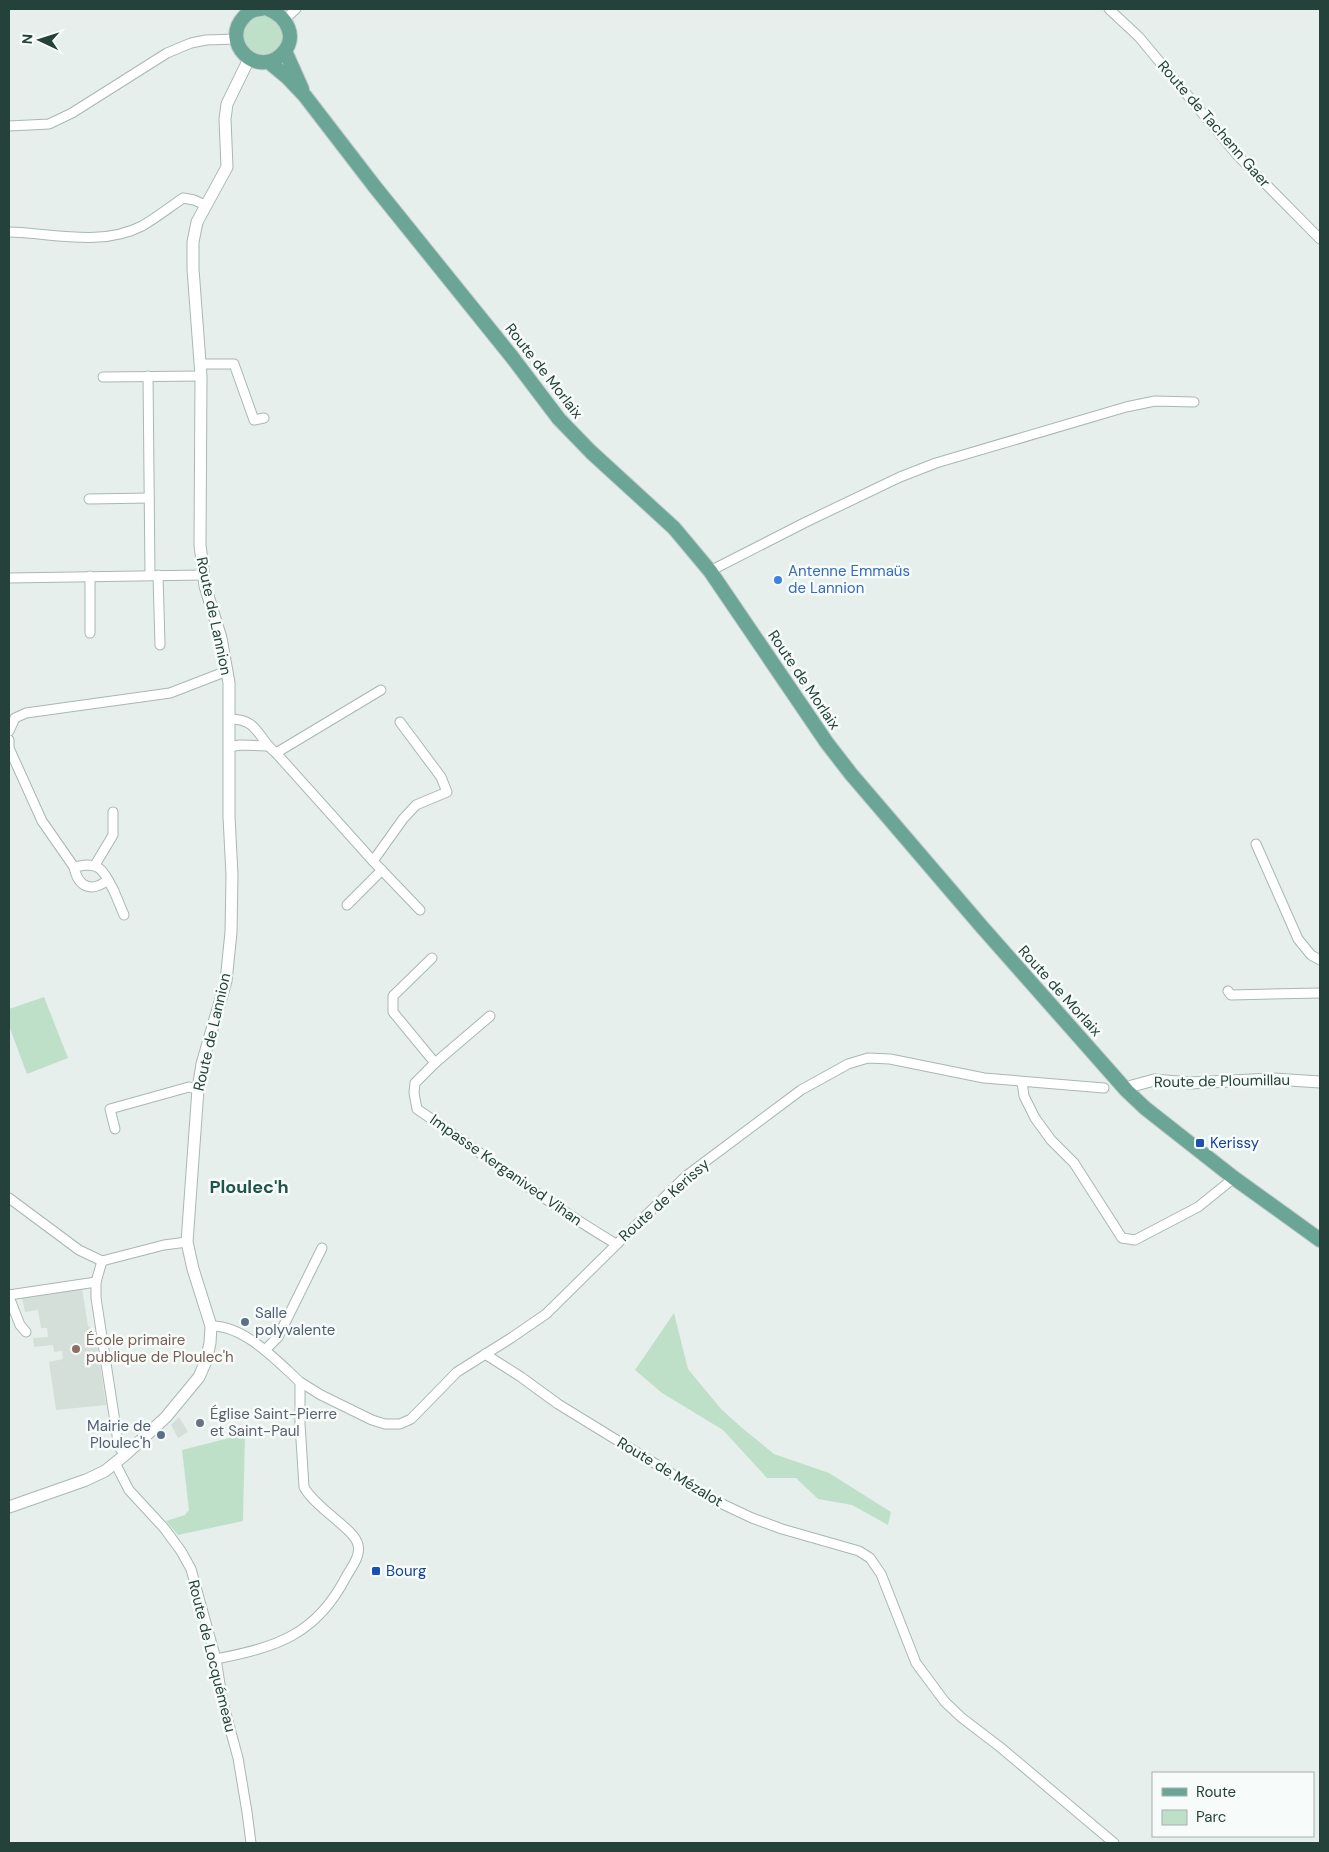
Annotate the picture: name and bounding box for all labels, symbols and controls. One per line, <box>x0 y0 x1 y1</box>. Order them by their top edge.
north arrow <box>15 15 65 65</box>
text: N <box>18 33 36 45</box>
street label: Route de Tachenn Gaer <box>1153 56 1275 192</box>
street label: Route de Morlaix <box>501 319 588 423</box>
street label: Route de Lannion <box>192 555 236 677</box>
place label: Antenne Emmaüs de Lannion <box>788 561 910 598</box>
marker: Antenne Emmaüs de Lannion <box>772 574 784 586</box>
street label: Route de Morlaix <box>763 626 845 734</box>
street label: Route de Morlaix <box>1014 941 1106 1041</box>
street label: Route de Lannion <box>189 971 235 1093</box>
street label: Route de Ploumillau <box>1154 1070 1290 1092</box>
street label: Impasse Kerganived Vihan <box>426 1110 586 1230</box>
place label: Kerissy <box>1210 1133 1260 1153</box>
marker: Kerissy <box>1194 1137 1206 1149</box>
street label: Route de Kerissy <box>615 1154 714 1246</box>
district label: Ploulec'h <box>209 1175 289 1199</box>
place label: Salle polyvalente <box>255 1303 335 1340</box>
marker: Salle polyvalente <box>239 1316 251 1328</box>
place label: École primaire publique de Ploulec'h <box>86 1330 234 1367</box>
marker: École primaire publique de Ploulec'h <box>70 1343 82 1355</box>
place label: Église Saint-Pierre et Saint-Paul <box>210 1404 337 1441</box>
place label: Mairie de Ploulec'h <box>87 1416 151 1453</box>
marker: Église Saint-Pierre et Saint-Paul <box>194 1417 206 1429</box>
marker: Mairie de Ploulec'h <box>155 1429 167 1441</box>
street label: Route de Mézalot <box>613 1433 727 1512</box>
place label: Bourg <box>386 1561 426 1581</box>
marker: Bourg <box>370 1565 382 1577</box>
street label: Route de Locquémeau <box>183 1578 241 1734</box>
legend <box>1152 1772 1314 1837</box>
text: Route <box>1196 1782 1236 1802</box>
text: Parc <box>1196 1807 1226 1827</box>

